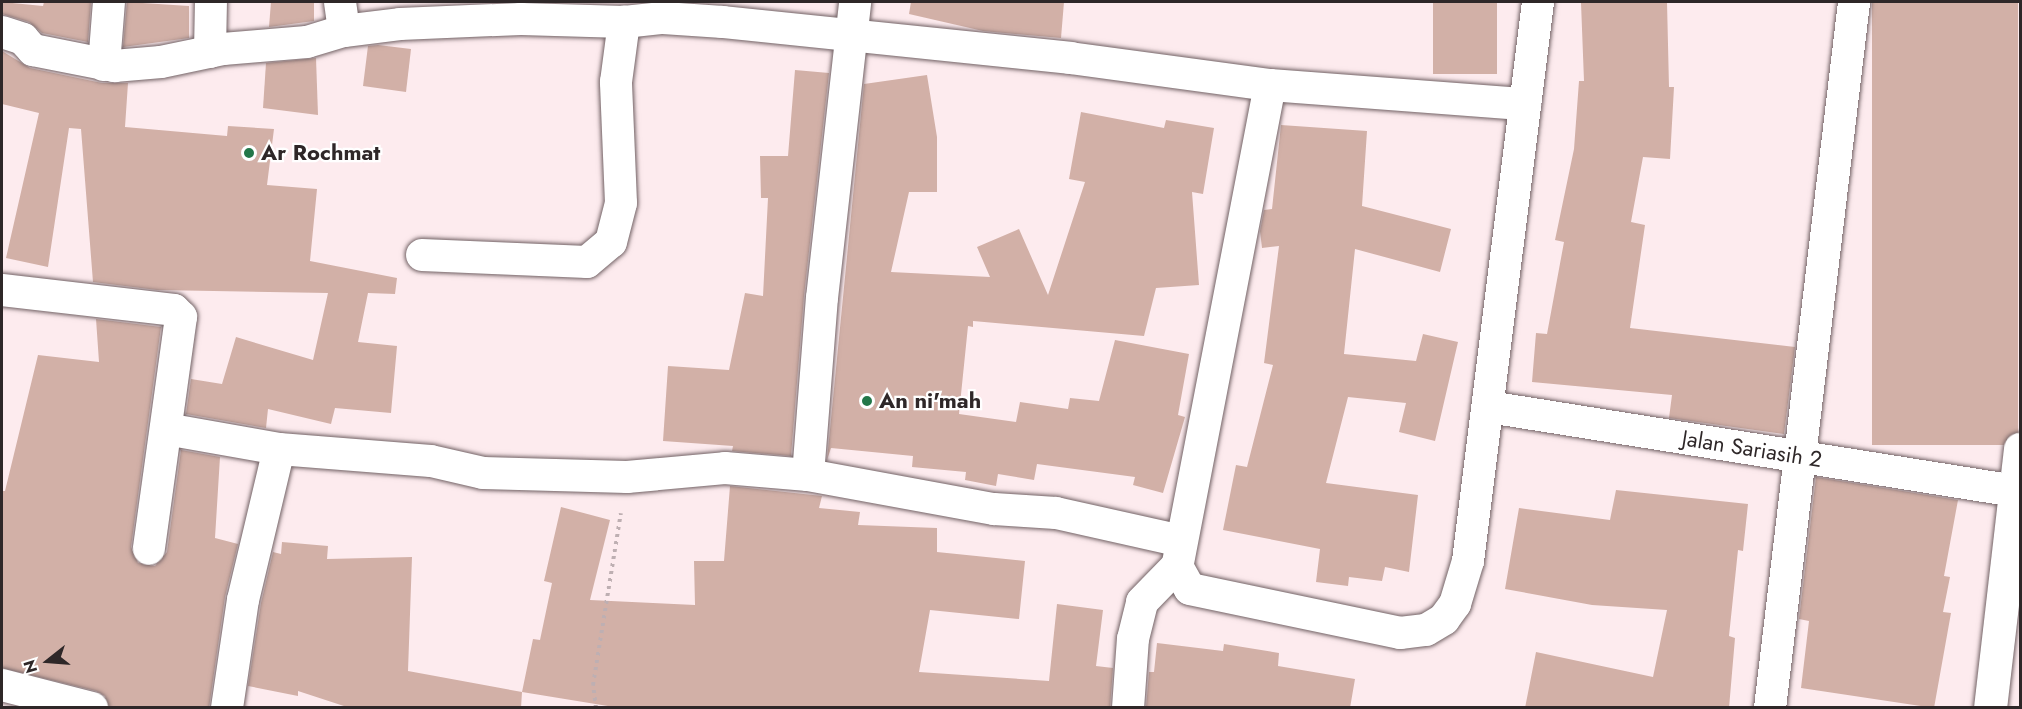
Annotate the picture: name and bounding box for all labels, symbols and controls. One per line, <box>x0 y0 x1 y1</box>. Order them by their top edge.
place label: Ar Rochmat <box>261 140 380 166</box>
marker: Ar Rochmat <box>242 146 256 160</box>
place label: An ni'mah <box>879 388 981 414</box>
marker: An ni'mah <box>860 394 874 408</box>
street label: Jalan Sariasih 2 <box>1680 425 1824 473</box>
north arrow <box>18 631 78 691</box>
text: N <box>17 657 43 676</box>

